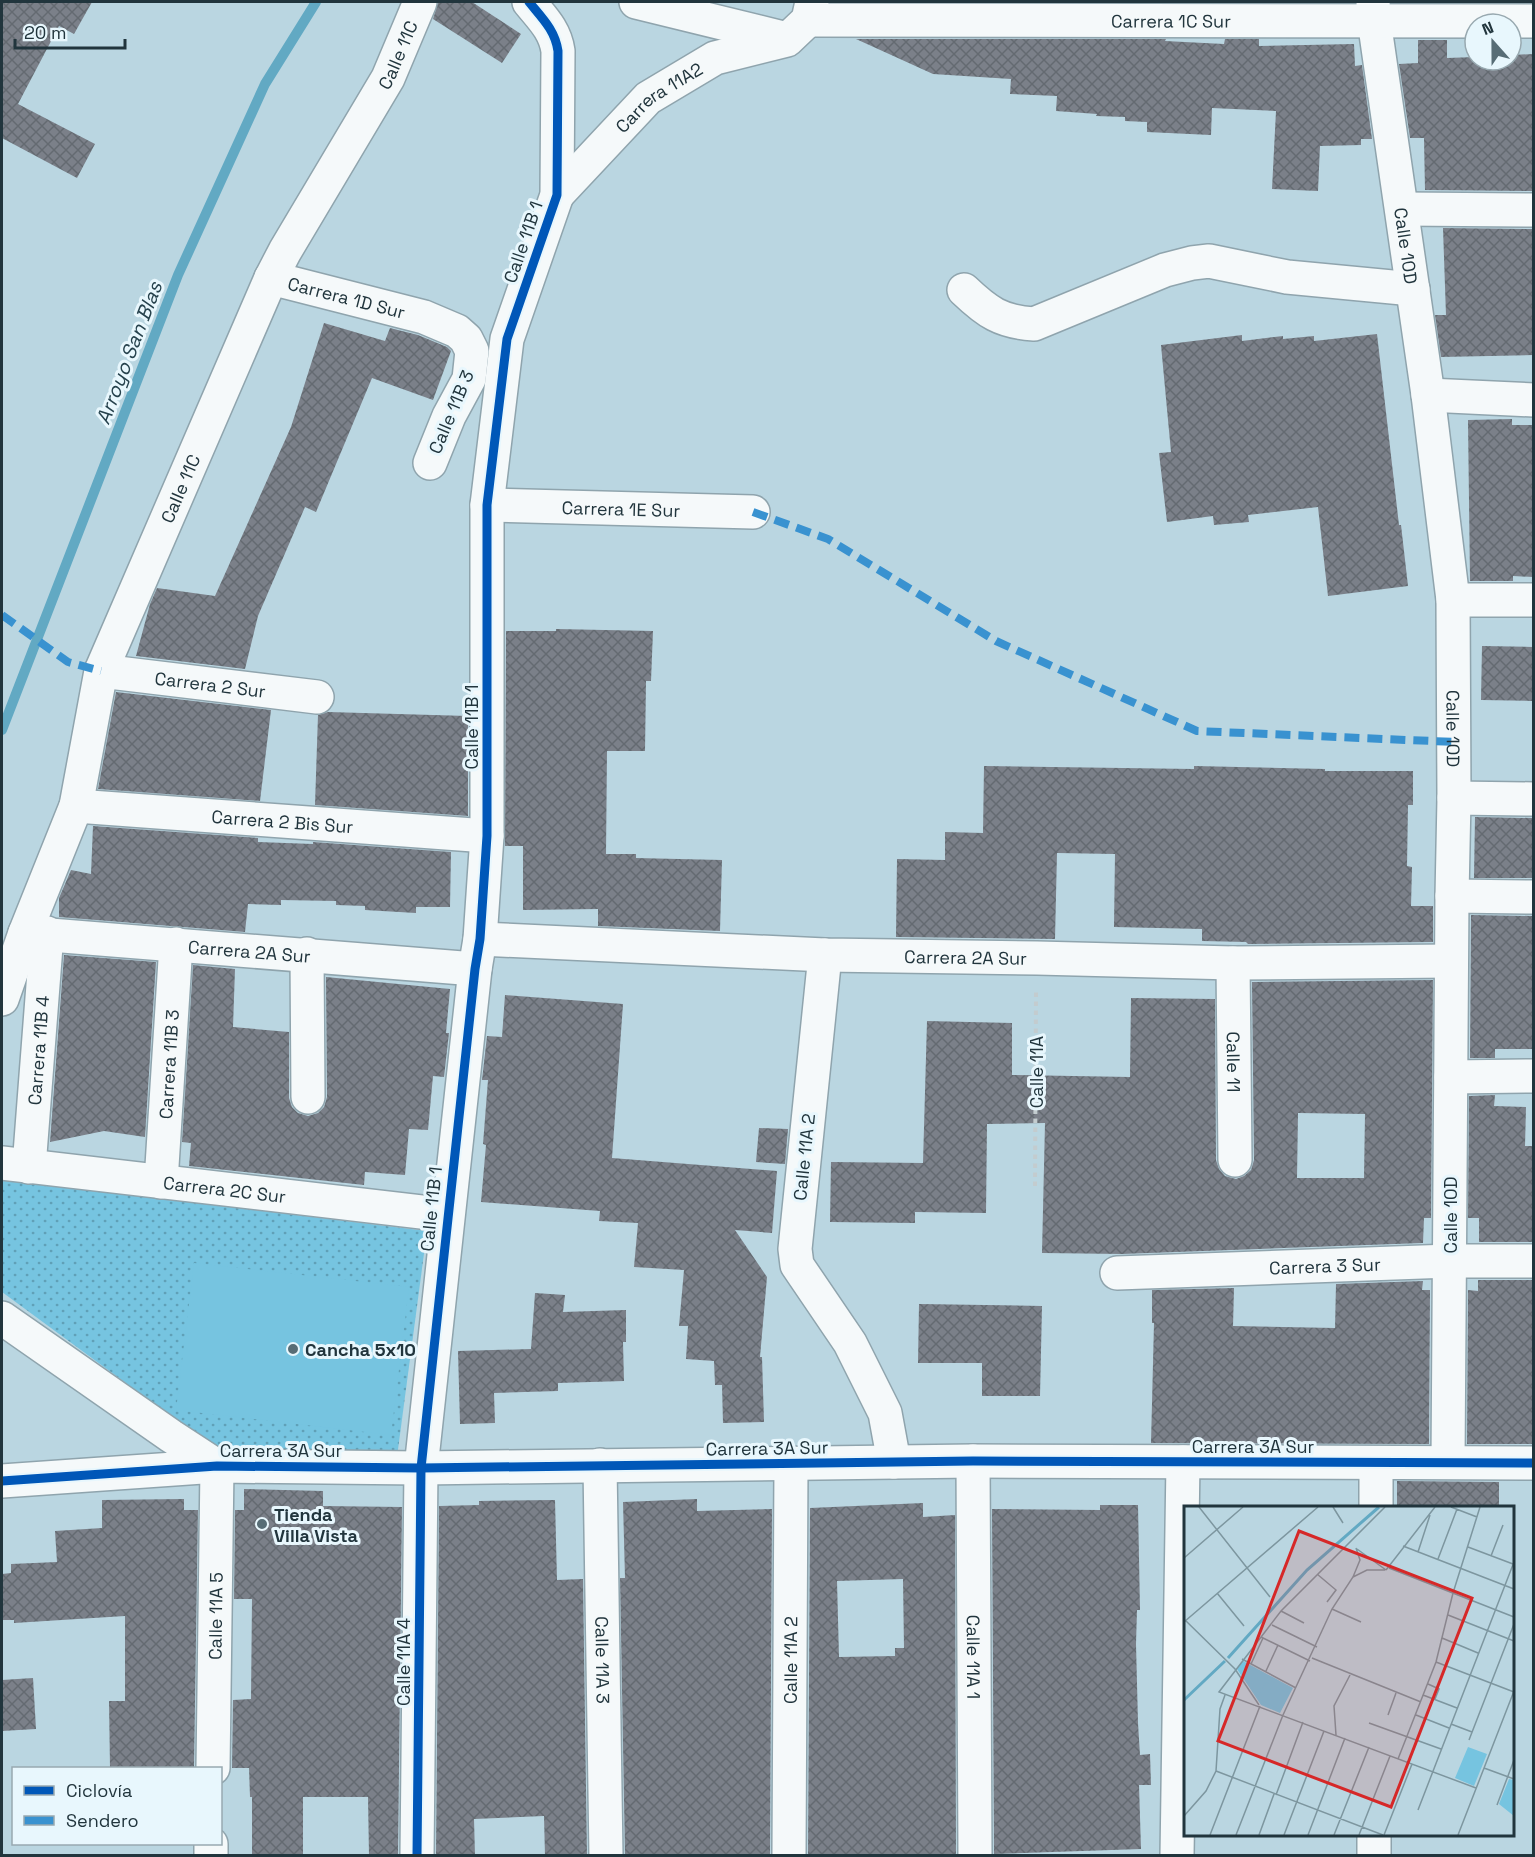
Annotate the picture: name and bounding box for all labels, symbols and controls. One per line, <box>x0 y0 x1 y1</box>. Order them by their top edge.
street label: Carrera 1C Sur <box>1111 9 1231 32</box>
scale bar <box>15 12 124 50</box>
north arrow <box>1463 12 1523 72</box>
street label: Calle 11C <box>372 17 422 94</box>
text: N <box>1479 17 1497 40</box>
text: 20 m <box>24 21 67 44</box>
street label: Carrera 11A2 <box>610 57 707 137</box>
street label: Calle 11B 1 <box>498 198 548 286</box>
street label: Calle 10D <box>1390 206 1423 285</box>
street label: Carrera 1D Sur <box>285 271 408 323</box>
water label: Arroyo San Blas <box>90 277 169 428</box>
street label: Calle 11B 3 <box>423 367 479 457</box>
street label: Calle 11C <box>155 450 205 526</box>
street label: Carrera 1E Sur <box>561 495 681 522</box>
street label: Carrera 2 Sur <box>153 666 267 702</box>
street label: Calle 11B 1 <box>460 684 483 770</box>
street label: Calle 10D <box>1442 690 1465 767</box>
street label: Carrera 2 Bis Sur <box>211 804 354 838</box>
street label: Carrera 2A Sur <box>187 935 312 967</box>
street label: Carrera 2A Sur <box>904 945 1027 969</box>
street label: Carrera 11B 4 <box>22 995 54 1106</box>
street label: Carrera 11B 3 <box>153 1009 183 1120</box>
street label: Calle 11 <box>1222 1031 1246 1093</box>
street label: Calle 11A <box>1025 1036 1048 1108</box>
street label: Calle 11A 2 <box>788 1112 820 1202</box>
street label: Calle 11B 1 <box>415 1165 447 1253</box>
street label: Carrera 2C Sur <box>162 1170 287 1208</box>
street label: Calle 10D <box>1439 1176 1462 1254</box>
street label: Carrera 3 Sur <box>1269 1252 1381 1279</box>
place label: Cancha 5x10 <box>305 1338 416 1361</box>
marker: Cancha 5x10 <box>286 1342 300 1356</box>
street label: Carrera 3A Sur <box>705 1435 829 1461</box>
street label: Carrera 3A Sur <box>1192 1435 1315 1458</box>
street label: Carrera 3A Sur <box>220 1439 343 1462</box>
place label: Tienda Villa Vista <box>274 1503 359 1547</box>
inset map <box>1184 1506 1514 1836</box>
marker: Tienda Villa Vista <box>255 1517 269 1531</box>
street label: Calle 11A 5 <box>203 1572 227 1660</box>
street label: Calle 11A 1 <box>962 1615 986 1699</box>
street label: Calle 11A 3 <box>591 1616 615 1704</box>
street label: Calle 11A 2 <box>778 1616 802 1704</box>
street label: Calle 11A 4 <box>392 1618 415 1706</box>
legend <box>12 1767 222 1845</box>
text: Ciclovía <box>66 1779 132 1802</box>
text: Sendero <box>66 1809 139 1832</box>

